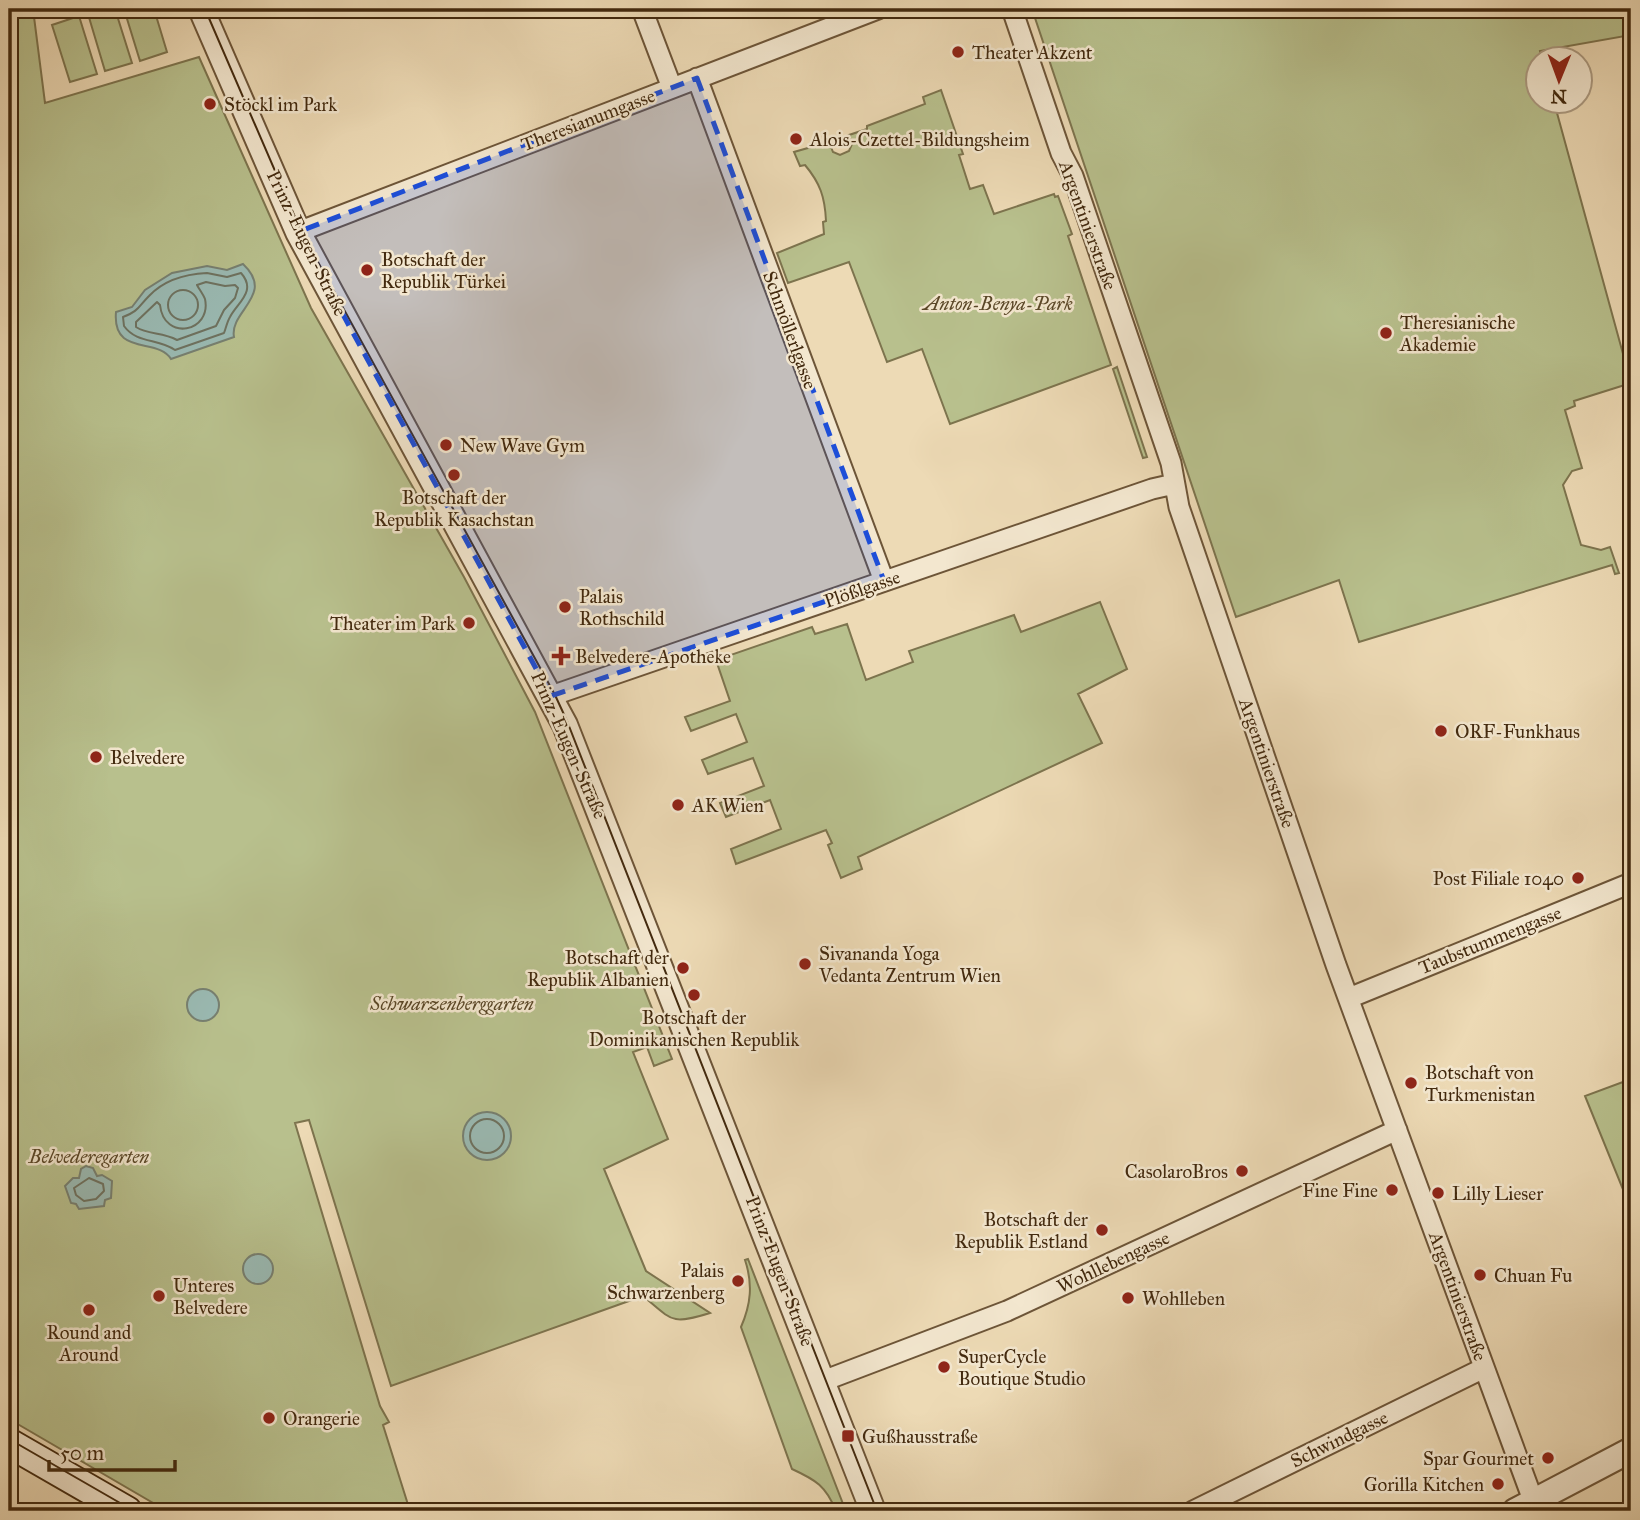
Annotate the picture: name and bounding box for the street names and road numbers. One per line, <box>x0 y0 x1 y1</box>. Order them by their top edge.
street label: Theresianumgasse <box>518 84 659 157</box>
street label: Argentinierstraße <box>1053 156 1122 293</box>
street label: Prinz-Eugen-Straße <box>261 166 352 320</box>
street label: Schmöllerlgasse <box>757 268 822 393</box>
street label: Plößlgasse <box>821 565 904 614</box>
street label: Prinz-Eugen-Straße <box>525 668 612 823</box>
street label: Argentinierstraße <box>1233 694 1300 831</box>
street label: Taubstummengasse <box>1415 901 1565 980</box>
street label: Prinz-Eugen-Straße <box>740 1193 819 1350</box>
street label: Wohllebengasse <box>1053 1226 1173 1299</box>
street label: Argentinierstraße <box>1423 1227 1492 1364</box>
street label: Schwindgasse <box>1287 1406 1392 1473</box>

